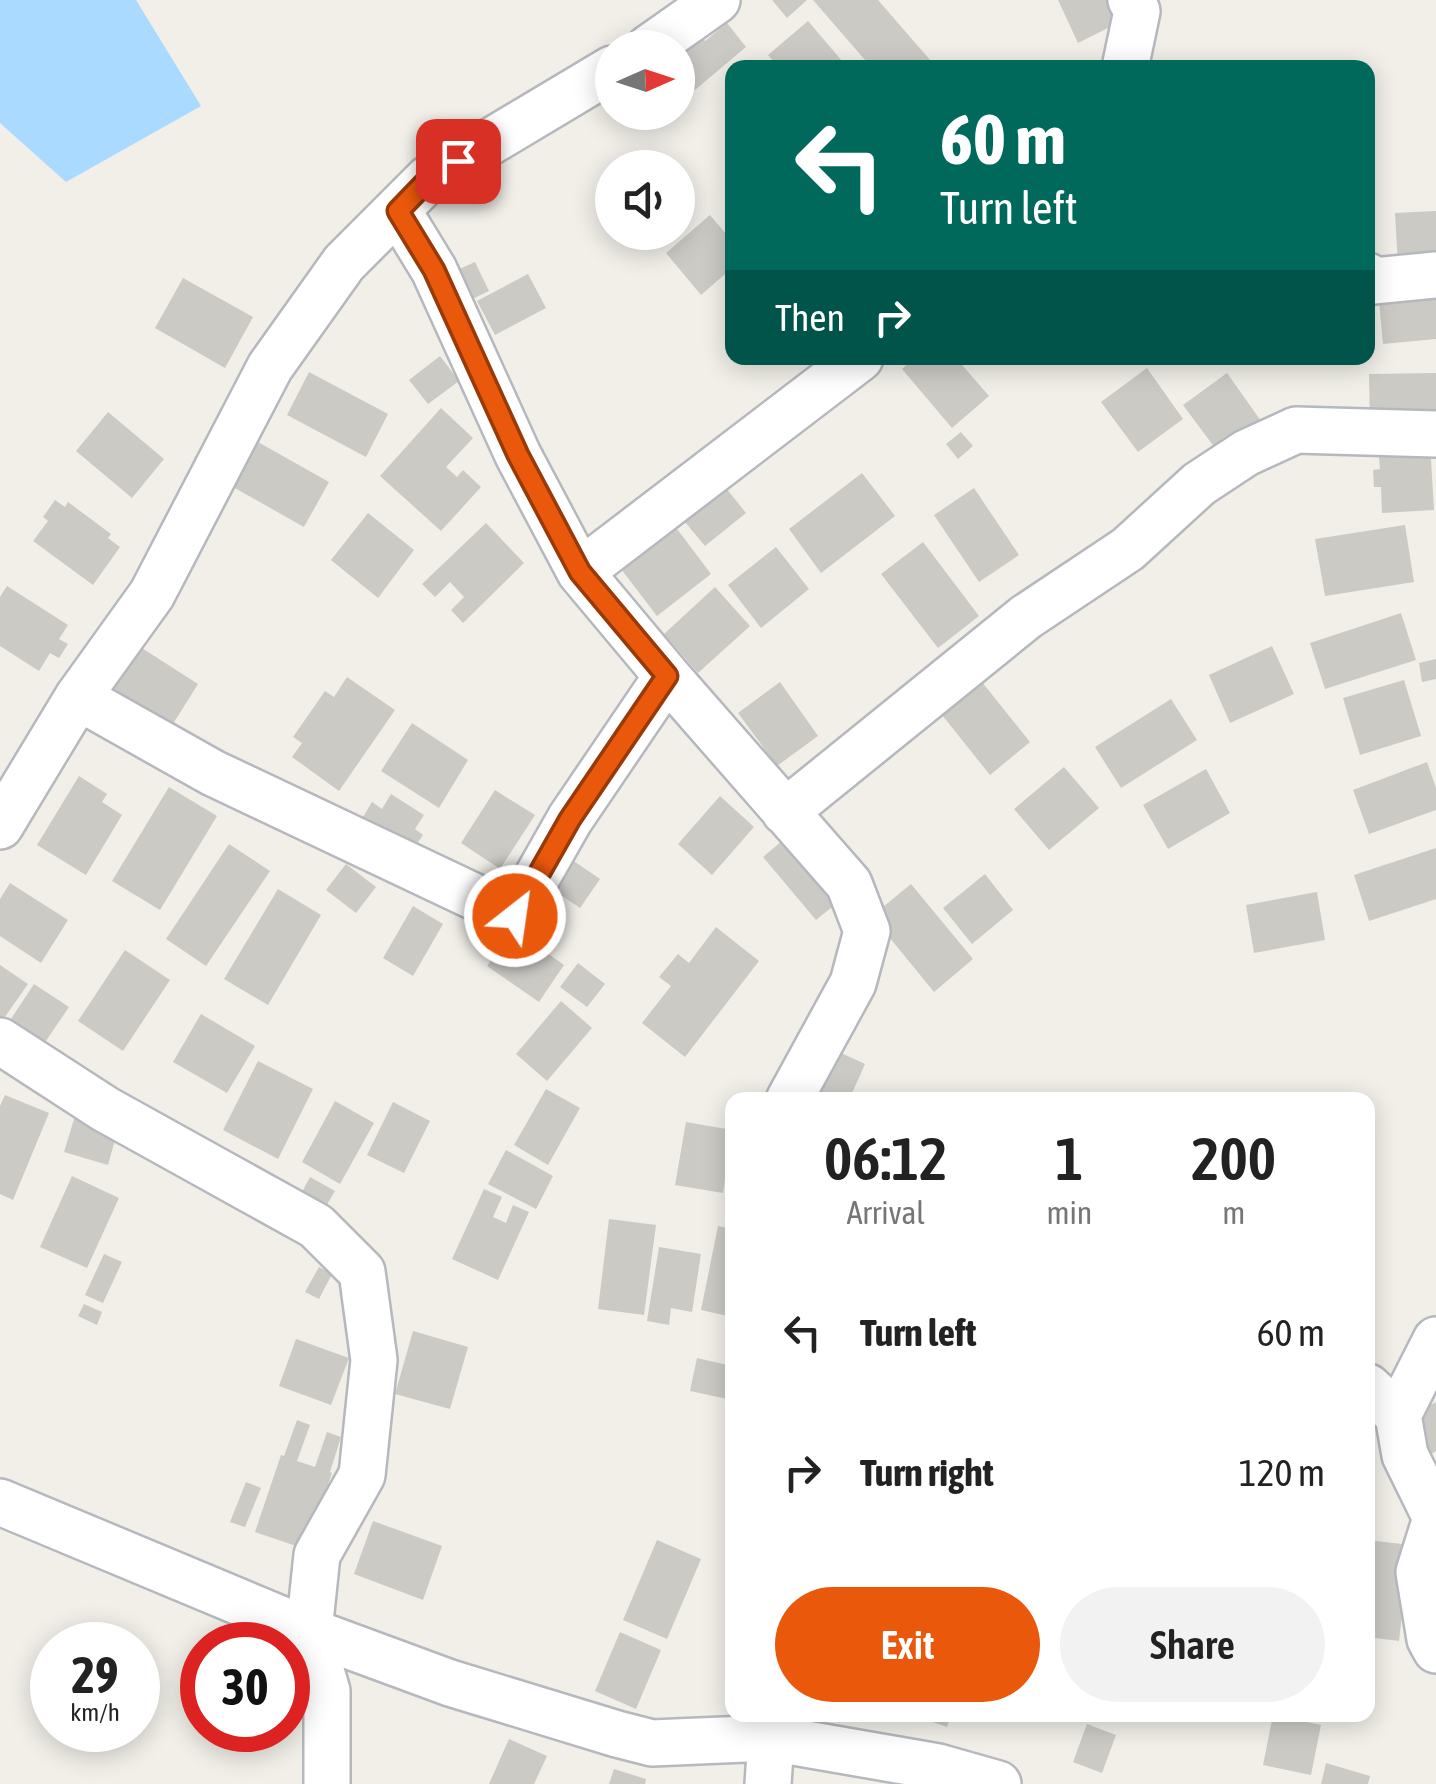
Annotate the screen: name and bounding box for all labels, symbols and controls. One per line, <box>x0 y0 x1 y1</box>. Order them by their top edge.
north arrow <box>595 30 695 130</box>
map controls <box>595 30 695 250</box>
text: 60 m <box>940 99 1066 179</box>
icon: left <box>775 100 905 230</box>
pin <box>416 119 501 204</box>
icon: arrive <box>431 134 486 189</box>
button: sound <box>595 150 695 250</box>
text: Turn left <box>940 182 1078 234</box>
icon: right <box>865 290 920 345</box>
text: Then <box>775 296 845 339</box>
position arrow <box>463 864 567 968</box>
text: 06:12 <box>824 1124 947 1193</box>
text: 1 <box>1055 1124 1084 1193</box>
text: 200 <box>1191 1124 1276 1193</box>
text: Arrival <box>847 1194 925 1231</box>
text: min <box>1046 1194 1092 1231</box>
text: m <box>1222 1194 1245 1231</box>
icon: left <box>775 1305 830 1360</box>
text: Turn left <box>860 1311 976 1354</box>
text: 60 m <box>1257 1311 1325 1354</box>
icon: right <box>775 1445 830 1500</box>
text: Turn right <box>860 1451 994 1494</box>
text: 120 m <box>1239 1451 1325 1494</box>
button: Exit <box>775 1587 1040 1702</box>
button: Share <box>1060 1587 1325 1702</box>
speed limit sign: 30 <box>180 1622 310 1752</box>
text: 29 <box>71 1646 118 1704</box>
text: km/h <box>70 1698 120 1726</box>

